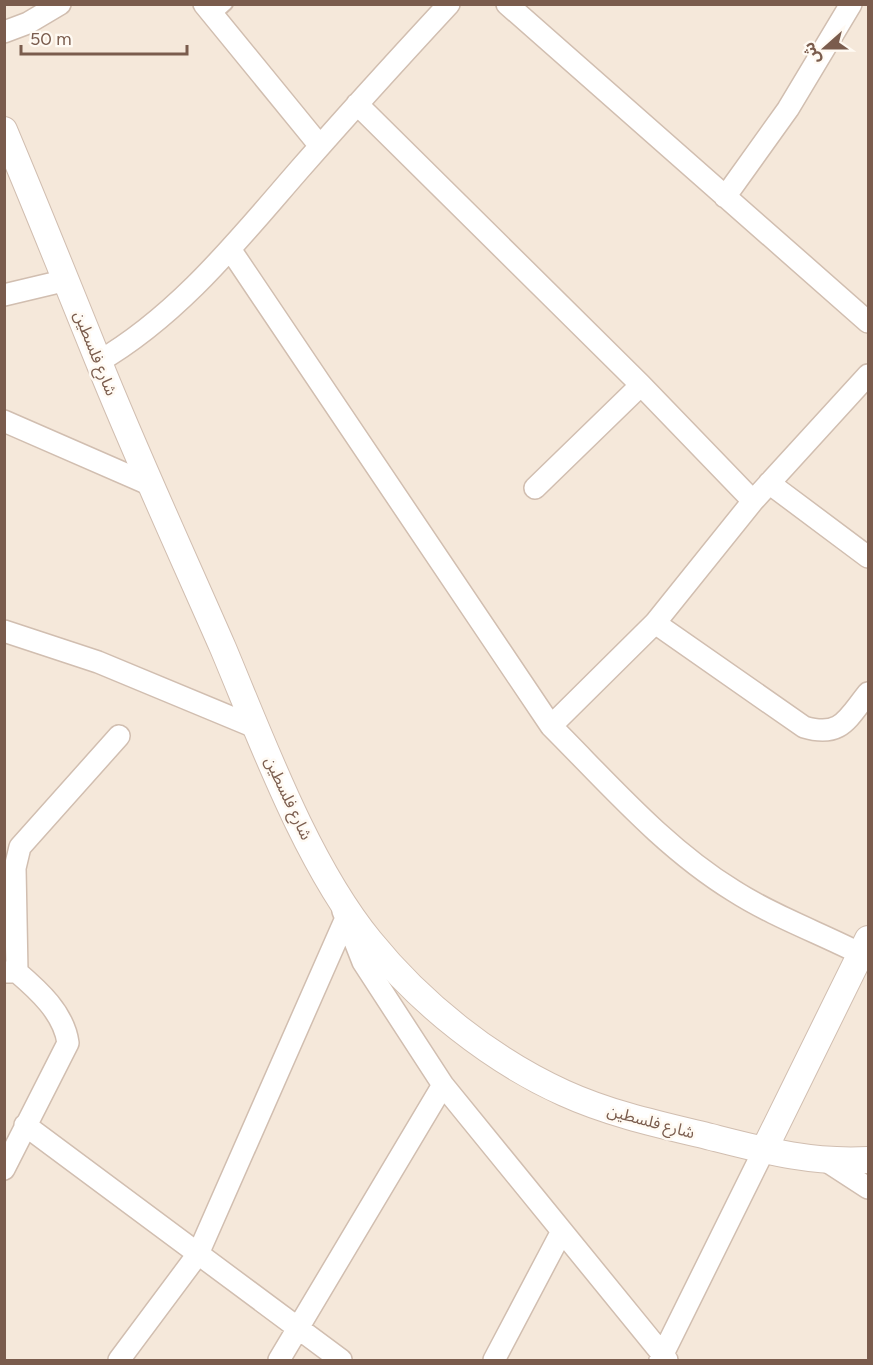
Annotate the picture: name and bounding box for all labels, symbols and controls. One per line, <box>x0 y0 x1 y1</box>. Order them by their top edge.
scale bar <box>21 18 188 56</box>
north arrow <box>795 18 855 78</box>
text: 50 m <box>30 28 72 50</box>
text: ش <box>799 39 824 67</box>
street label: شارع فلسطين <box>67 308 121 399</box>
street label: شارع فلسطين <box>258 754 316 844</box>
street label: شارع فلسطين <box>604 1101 697 1145</box>

